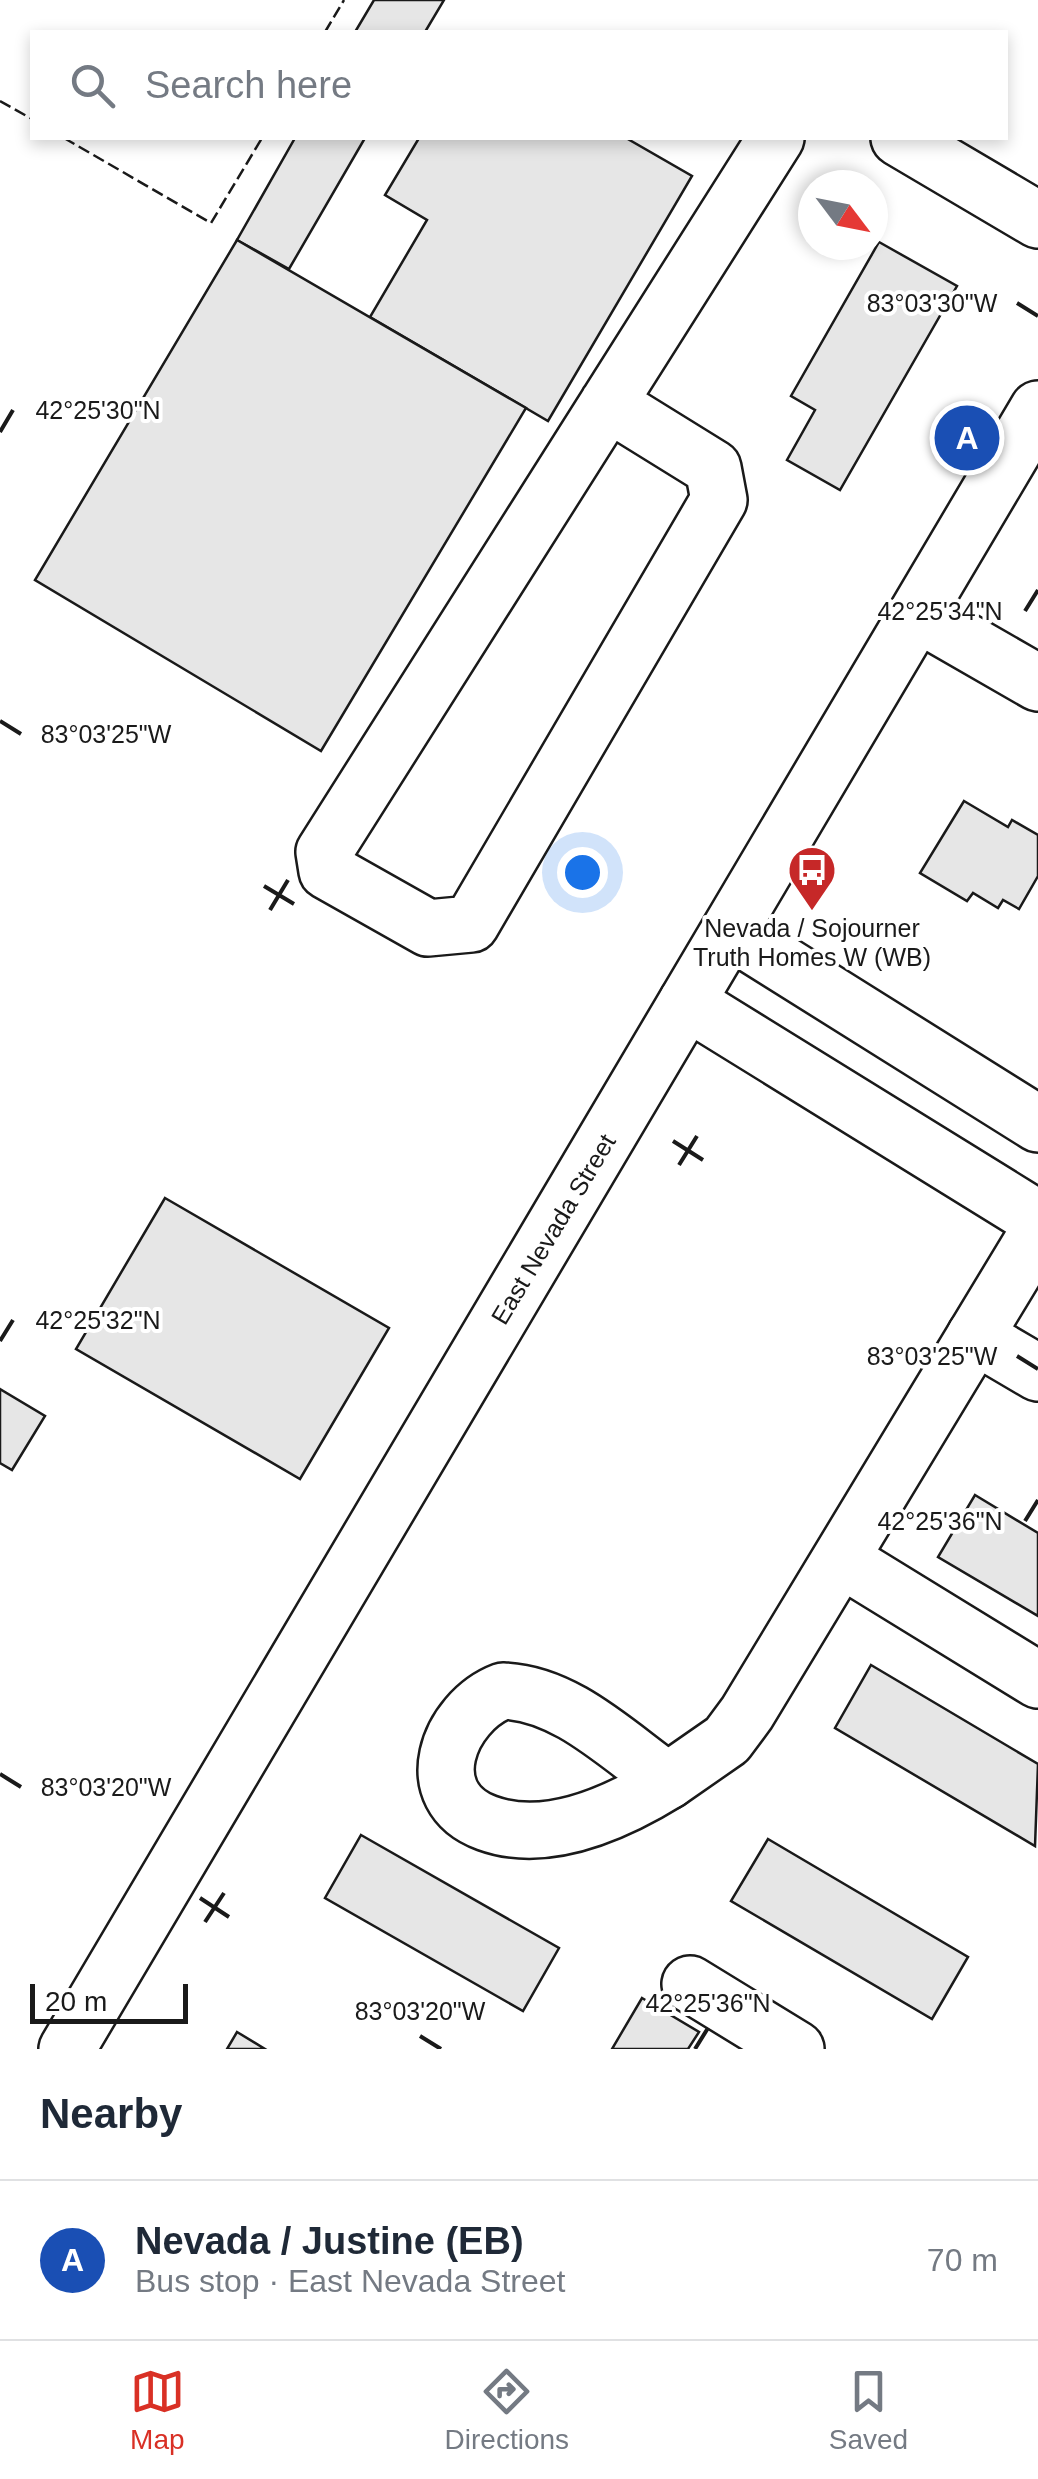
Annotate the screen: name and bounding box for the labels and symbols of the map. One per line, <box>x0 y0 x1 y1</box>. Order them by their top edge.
north arrow <box>798 170 888 260</box>
text: 83°03'30"W <box>867 289 998 317</box>
text: 42°25'30"N <box>35 396 161 424</box>
pin: A <box>934 400 1000 476</box>
text: 42°25'34"N <box>877 597 1003 625</box>
text: 83°03'25"W <box>41 720 172 748</box>
bus stop icon: Nevada / Sojourner Truth Homes W (WB) <box>786 844 838 912</box>
your location <box>557 847 608 898</box>
place label: Nevada / Sojourner Truth Homes W (WB) <box>693 914 931 971</box>
street label: East Nevada Street <box>485 1129 621 1329</box>
text: 42°25'32"N <box>35 1306 161 1334</box>
text: 83°03'25"W <box>867 1342 998 1370</box>
text: 42°25'36"N <box>877 1507 1003 1535</box>
text: 83°03'20"W <box>41 1773 172 1801</box>
scale bar <box>30 1979 188 2024</box>
text: 42°25'36"N <box>645 1989 771 2017</box>
text: 83°03'20"W <box>355 1997 486 2025</box>

